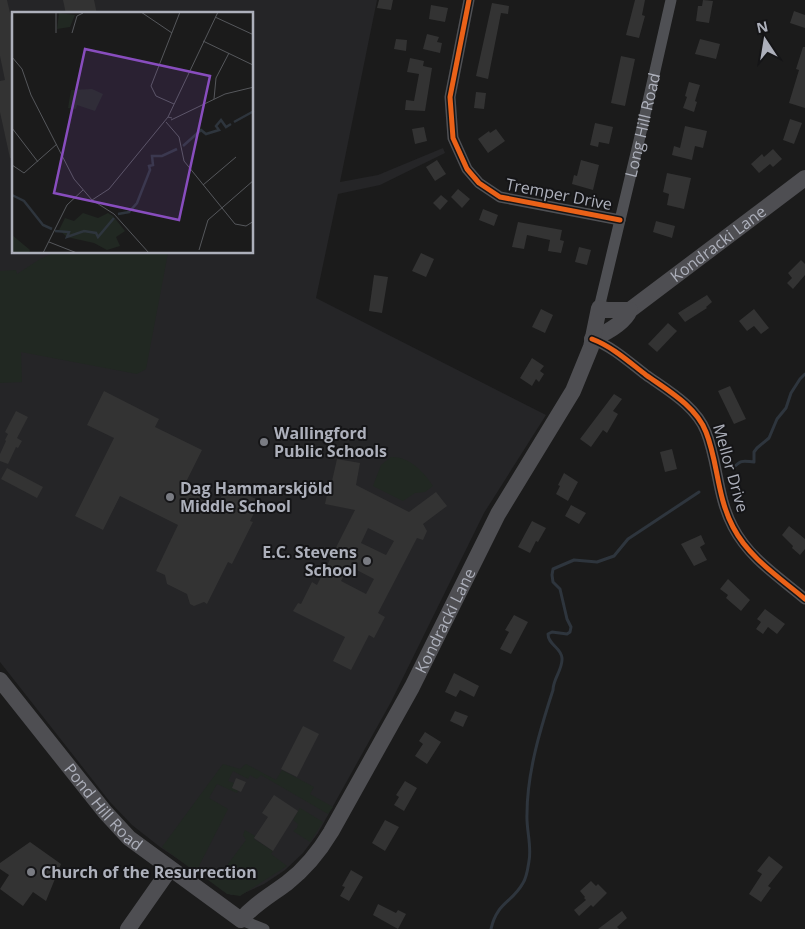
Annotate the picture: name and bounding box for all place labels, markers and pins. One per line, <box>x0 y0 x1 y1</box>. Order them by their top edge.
place label: Wallingford Public Schools <box>274 422 387 462</box>
marker: Wallingford Public Schools <box>258 436 270 448</box>
place label: Dag Hammarskjöld Middle School <box>180 477 333 517</box>
marker: Dag Hammarskjöld Middle School <box>164 491 176 503</box>
place label: E.C. Stevens School <box>262 541 357 581</box>
marker: E.C. Stevens School <box>361 555 373 567</box>
place label: Church of the Resurrection <box>41 861 257 883</box>
marker: Church of the Resurrection <box>25 866 37 878</box>

